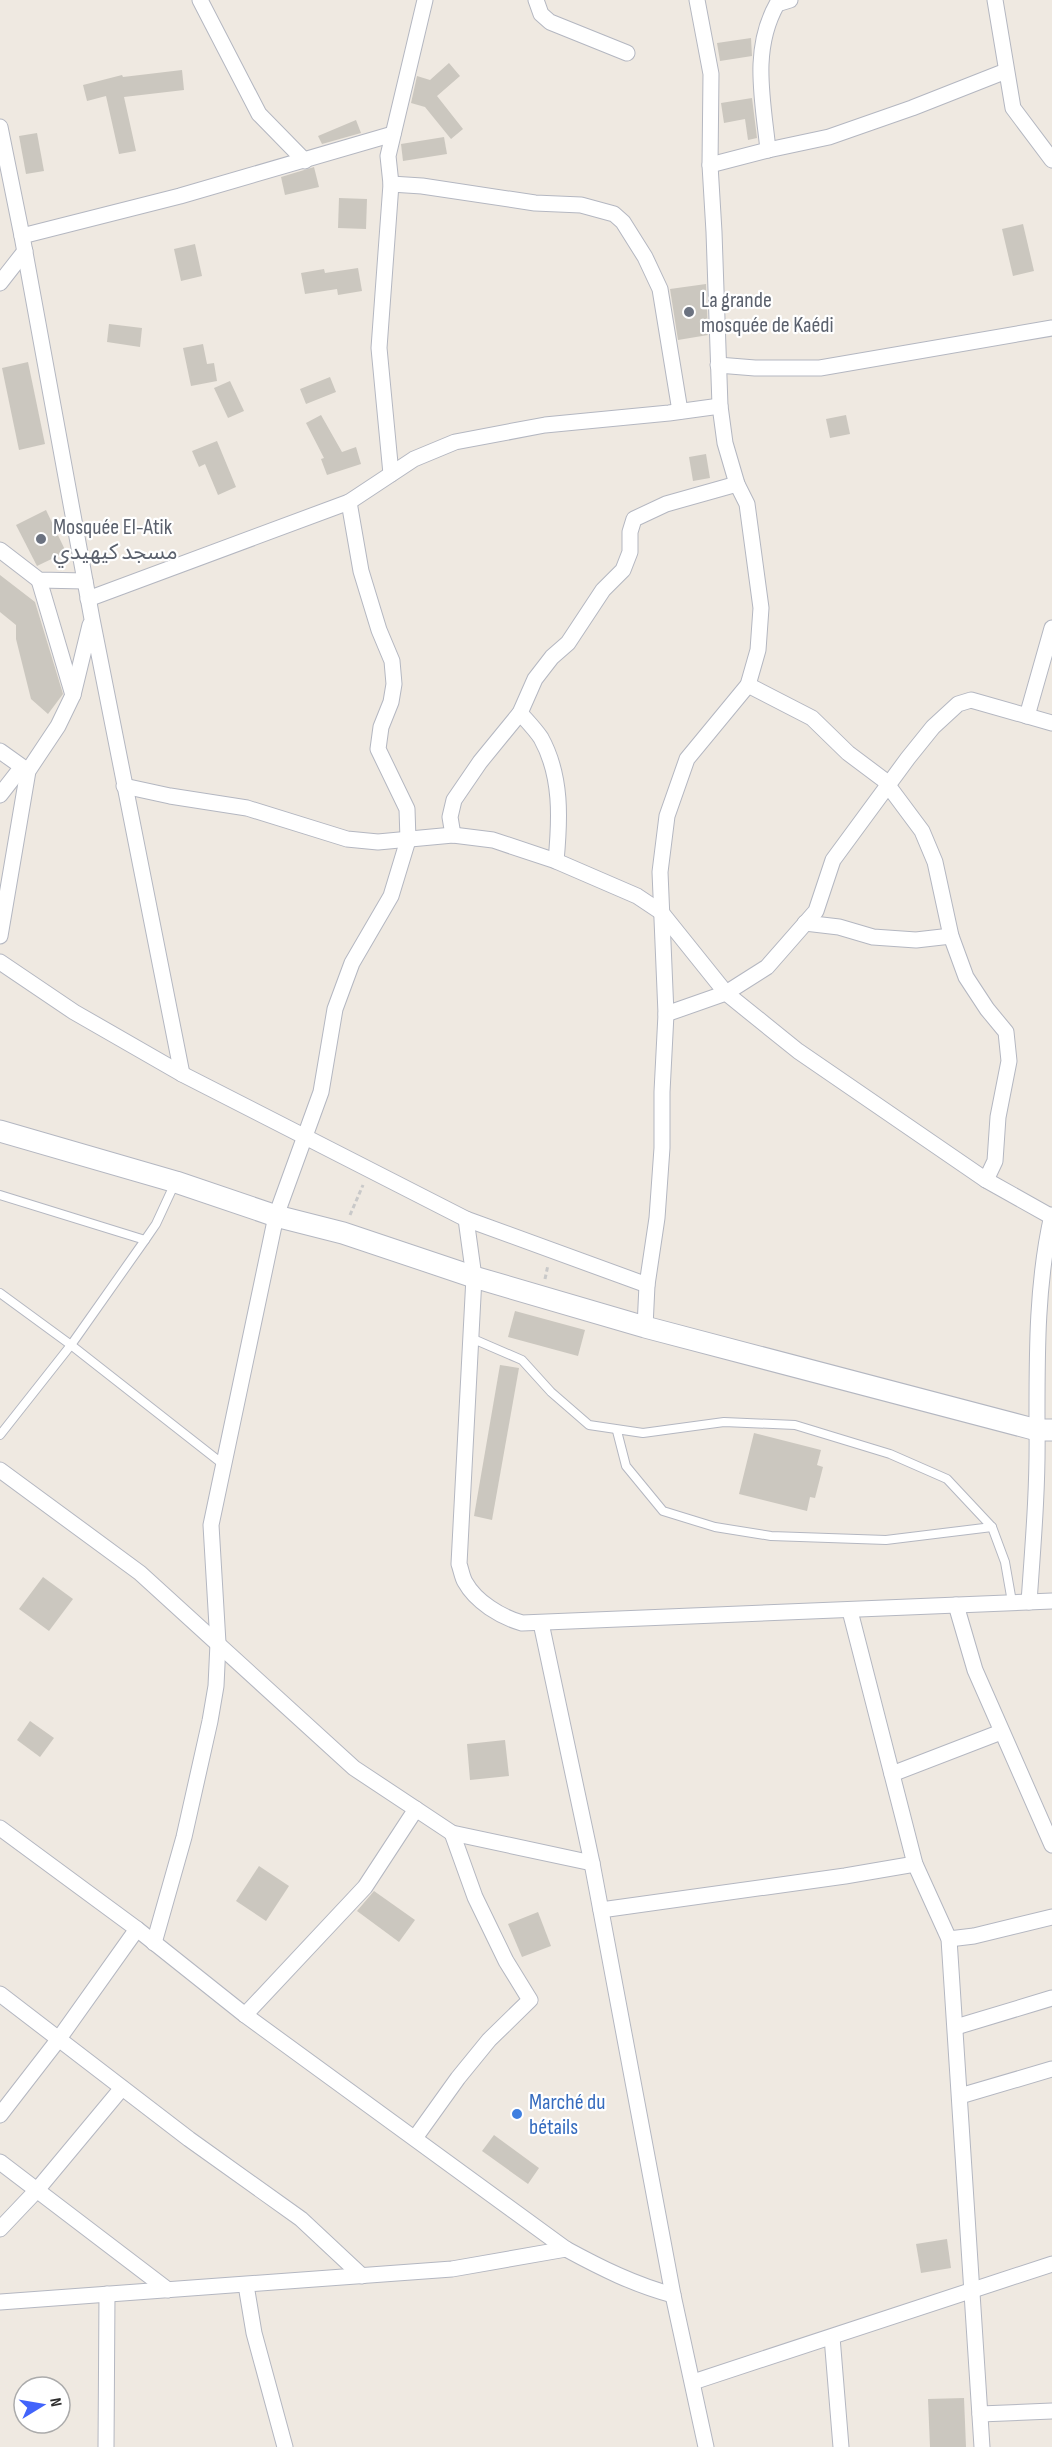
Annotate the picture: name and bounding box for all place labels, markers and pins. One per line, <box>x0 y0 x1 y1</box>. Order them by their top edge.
place label: La grande mosquée de Kaédi <box>701 287 834 339</box>
marker: La grande mosquée de Kaédi <box>682 305 696 319</box>
place label: Mosquée El-Atik مسجد كيهيدي <box>53 514 178 568</box>
marker: Mosquée El-Atik مسجد كيهيدي <box>34 532 48 546</box>
place label: Marché du bétails <box>529 2089 605 2141</box>
marker: Marché du bétails <box>510 2107 524 2121</box>

